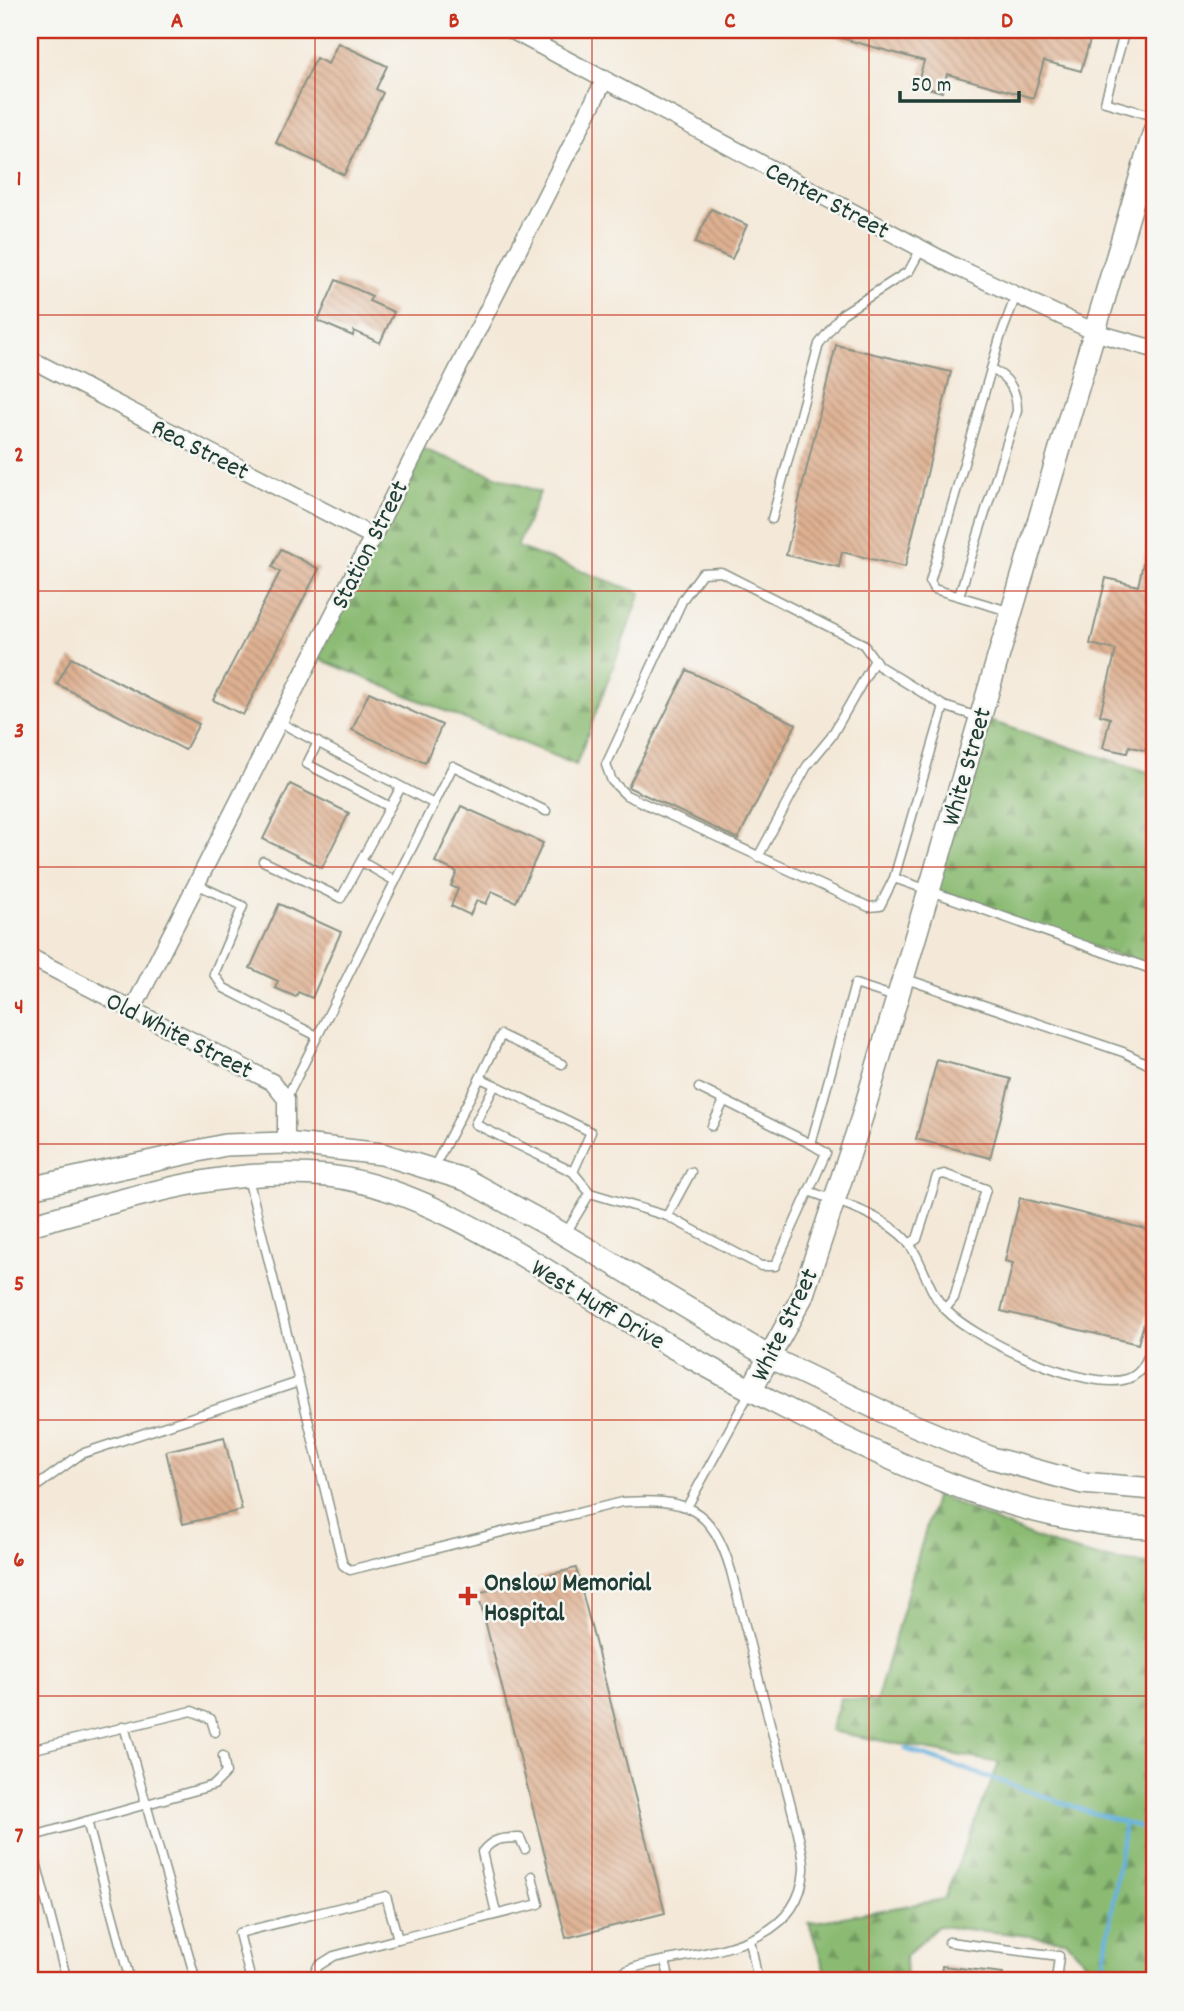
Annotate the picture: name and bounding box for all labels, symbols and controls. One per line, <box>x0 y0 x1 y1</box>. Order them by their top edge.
text: A <box>171 6 183 39</box>
text: B <box>449 6 460 39</box>
text: C <box>724 6 736 39</box>
text: D <box>1001 6 1013 39</box>
scale bar <box>900 60 1020 104</box>
text: 50 m <box>911 72 951 102</box>
street label: Center Street <box>758 154 895 251</box>
text: 1 <box>16 164 22 197</box>
street label: Rea Street <box>144 411 255 492</box>
text: 2 <box>14 440 24 473</box>
street label: Station Street <box>323 474 420 617</box>
street label: White Street <box>934 703 1003 831</box>
text: 3 <box>14 716 24 749</box>
street label: Old White Street <box>98 984 259 1090</box>
text: 4 <box>14 992 24 1025</box>
street label: West Huff Drive <box>523 1251 671 1361</box>
street label: White Street <box>743 1262 830 1388</box>
text: 5 <box>14 1269 24 1302</box>
text: 6 <box>13 1545 25 1578</box>
place label: Onslow Memorial Hospital <box>484 1566 652 1633</box>
marker: Onslow Memorial Hospital <box>458 1586 478 1606</box>
text: 7 <box>15 1821 24 1854</box>

